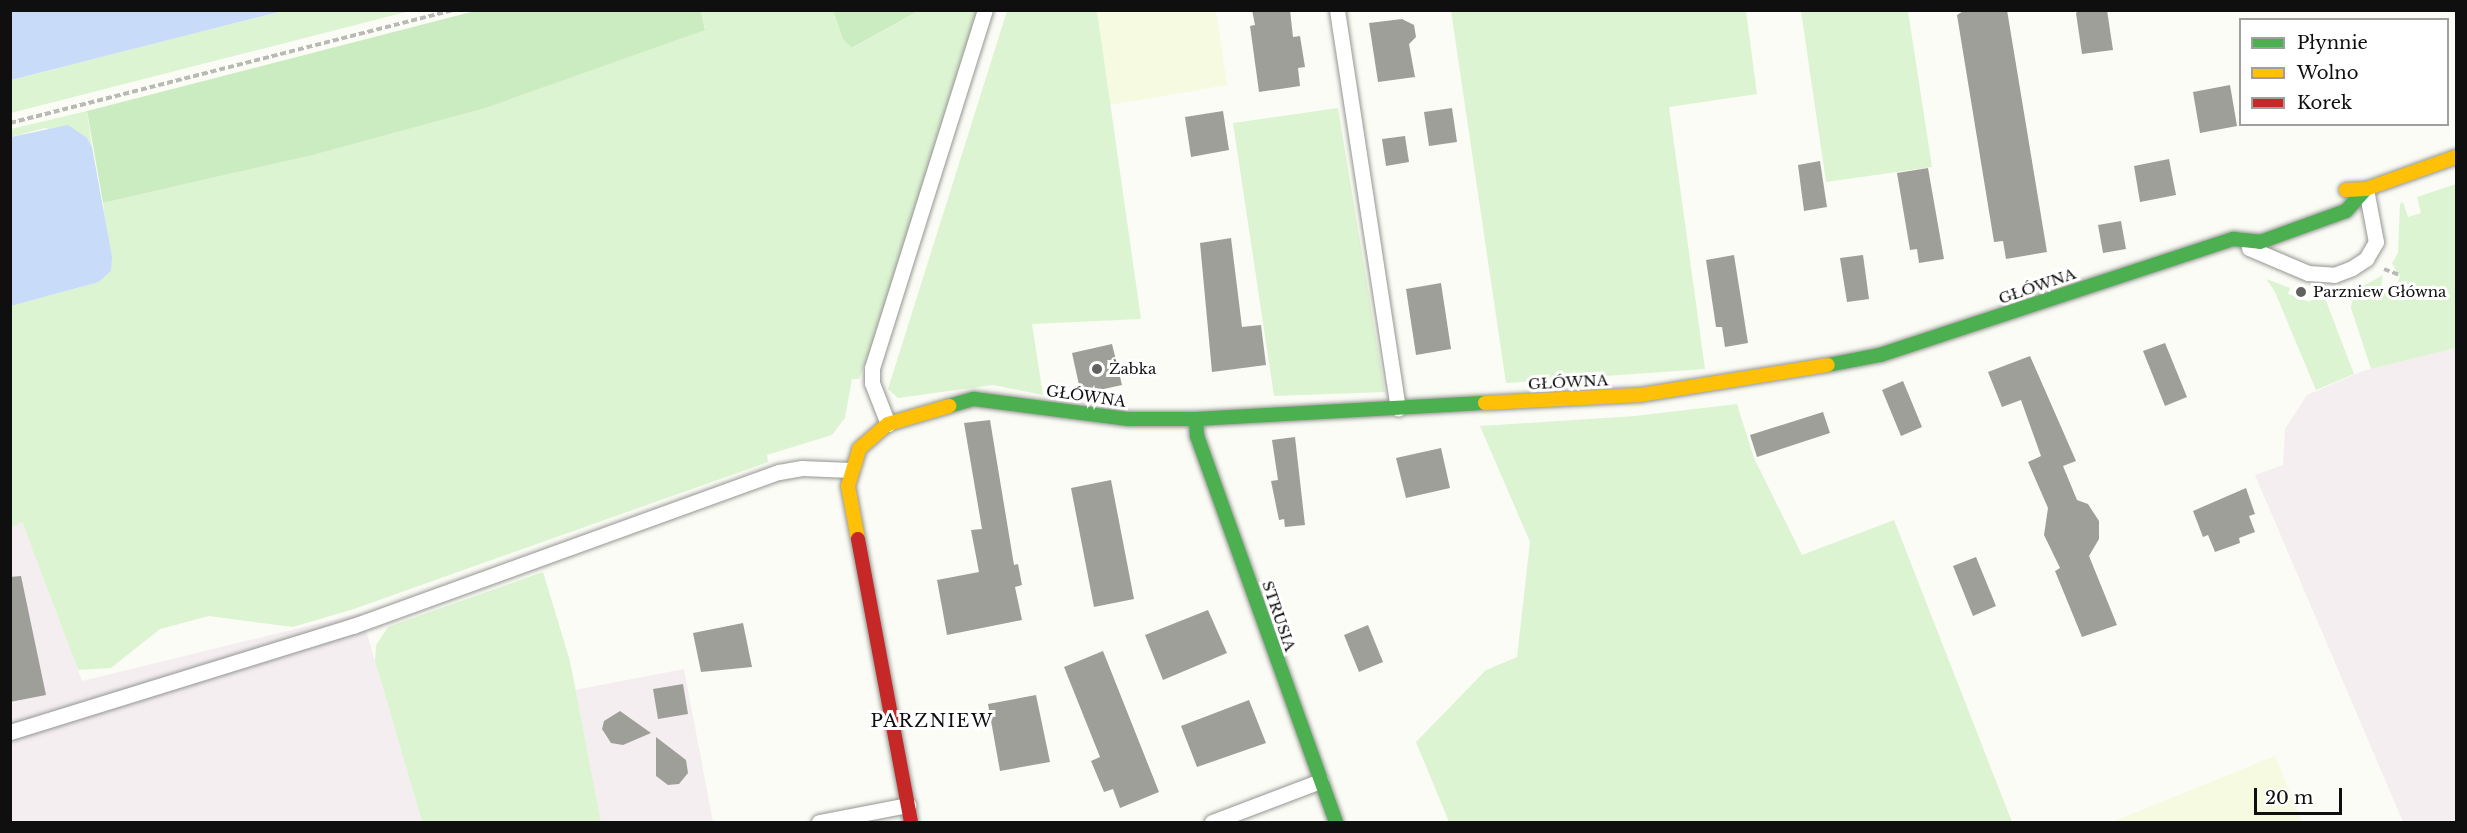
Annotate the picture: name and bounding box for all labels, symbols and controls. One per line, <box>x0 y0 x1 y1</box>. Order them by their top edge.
legend <box>2239 18 2449 126</box>
text: Płynnie <box>2297 32 2368 54</box>
text: Wolno <box>2297 62 2359 84</box>
text: Korek <box>2297 92 2352 114</box>
street label: GŁÓWNA <box>1996 264 2078 308</box>
place label: Parzniew Główna <box>2313 283 2447 301</box>
marker: Parzniew Główna <box>2294 285 2308 299</box>
place label: Żabka <box>1109 360 1156 378</box>
marker: Żabka <box>1090 362 1104 376</box>
street label: GŁÓWNA <box>1527 371 1609 393</box>
street label: GŁÓWNA <box>1045 382 1127 410</box>
street label: STRUSIA <box>1259 578 1299 654</box>
district label: PARZNIEW <box>870 710 994 732</box>
scale bar <box>2257 776 2346 814</box>
text: 20 m <box>2265 787 2313 809</box>

